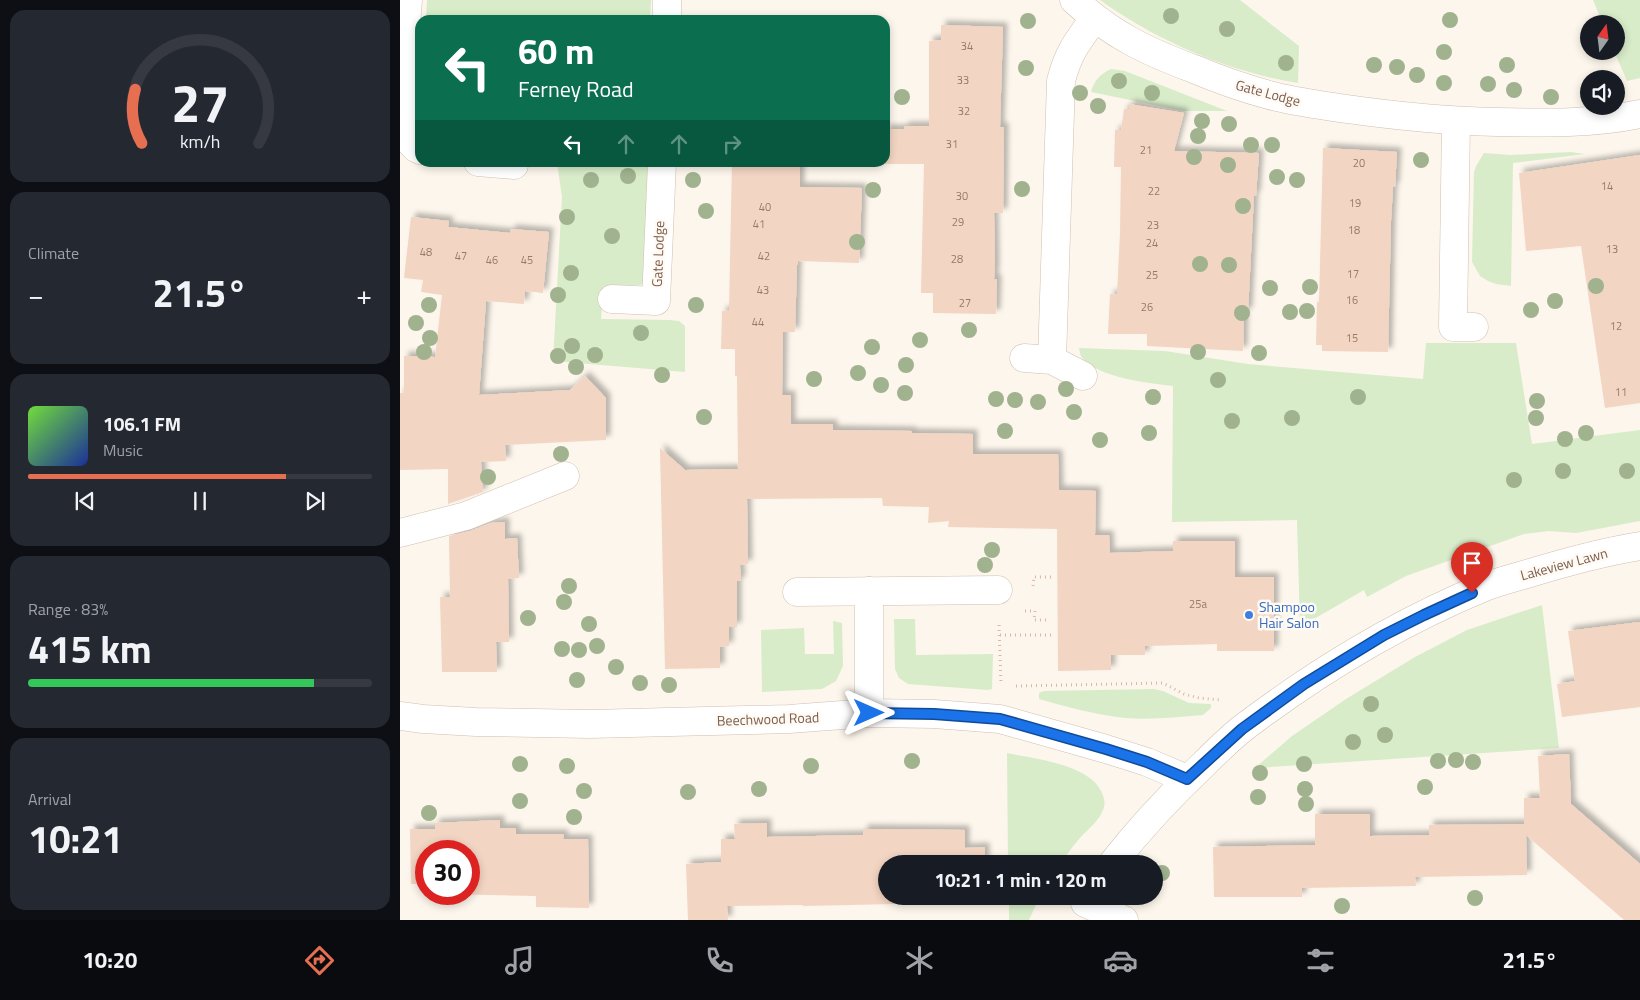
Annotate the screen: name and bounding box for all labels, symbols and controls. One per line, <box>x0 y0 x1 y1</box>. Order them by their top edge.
north arrow <box>1580 15 1625 60</box>
map controls <box>1580 15 1625 115</box>
text: 60 m <box>518 24 594 78</box>
icon: left <box>435 35 500 100</box>
house number: 34 <box>961 38 973 54</box>
text: 27 <box>171 63 229 142</box>
button: sound <box>1580 70 1625 115</box>
text: Ferney Road <box>518 72 634 106</box>
house number: 33 <box>957 72 969 88</box>
street label: Gate Lodge <box>1233 74 1303 111</box>
house number: 32 <box>958 103 970 119</box>
text: km/h <box>180 128 220 155</box>
icon: left <box>559 130 587 158</box>
icon: ahead <box>612 130 640 158</box>
icon: ahead <box>665 130 693 158</box>
icon: right <box>718 130 746 158</box>
house number: 31 <box>946 136 958 152</box>
house number: 21 <box>1140 142 1152 158</box>
house number: 20 <box>1353 155 1365 171</box>
house number: 14 <box>1601 178 1613 194</box>
house number: 22 <box>1148 183 1160 199</box>
house number: 30 <box>956 188 968 204</box>
house number: 19 <box>1349 195 1361 211</box>
house number: 40 <box>759 199 771 215</box>
house number: 29 <box>952 214 964 230</box>
house number: 41 <box>753 216 765 232</box>
house number: 23 <box>1147 217 1159 233</box>
street label: Gate Lodge <box>646 220 669 288</box>
house number: 18 <box>1348 222 1360 238</box>
house number: 24 <box>1146 235 1158 251</box>
text: Climate <box>28 241 79 265</box>
house number: 13 <box>1606 241 1618 257</box>
house number: 48 <box>420 244 432 260</box>
house number: 47 <box>455 248 467 264</box>
house number: 42 <box>758 248 770 264</box>
house number: 28 <box>951 251 963 267</box>
house number: 46 <box>486 252 498 268</box>
house number: 45 <box>521 252 533 268</box>
text: 21.5° <box>153 264 247 322</box>
house number: 17 <box>1347 266 1359 282</box>
house number: 25 <box>1146 267 1158 283</box>
text: − <box>28 273 44 316</box>
text: + <box>356 273 372 316</box>
house number: 43 <box>757 282 769 298</box>
house number: 16 <box>1346 292 1358 308</box>
house number: 27 <box>959 295 971 311</box>
house number: 26 <box>1141 299 1153 315</box>
house number: 44 <box>752 314 764 330</box>
house number: 12 <box>1610 318 1622 334</box>
house number: 15 <box>1346 330 1358 346</box>
house number: 11 <box>1615 384 1627 400</box>
text: 106.1 FM <box>103 409 181 438</box>
text: Music <box>103 438 143 462</box>
icon: previous <box>71 487 99 515</box>
icon: pause <box>186 487 214 515</box>
icon: next <box>301 487 329 515</box>
pin <box>1451 542 1493 593</box>
street label: Lakeview Lawn <box>1518 542 1610 585</box>
icon: arrive <box>1458 549 1486 577</box>
house number: 25a <box>1189 596 1207 612</box>
place label: Shampoo Hair Salon <box>1259 596 1319 633</box>
text: Range · 83% <box>28 597 108 621</box>
marker: Shampoo Hair Salon <box>1243 609 1255 621</box>
text: 415 km <box>28 620 152 678</box>
position arrow <box>842 686 894 738</box>
street label: Beechwood Road <box>716 706 820 731</box>
text: Arrival <box>28 787 71 811</box>
text: 10:21 <box>28 810 123 868</box>
speed limit sign: 30 <box>415 840 480 905</box>
text: 10:21 · 1 min · 120 m <box>934 865 1107 894</box>
text: 10:20 <box>83 943 137 977</box>
icon: directions <box>302 943 337 978</box>
icon: music <box>502 943 537 978</box>
icon: phone <box>702 943 737 978</box>
icon: climate <box>902 943 937 978</box>
icon: car <box>1103 943 1138 978</box>
icon: filters <box>1303 943 1338 978</box>
text: 21.5° <box>1503 943 1557 977</box>

